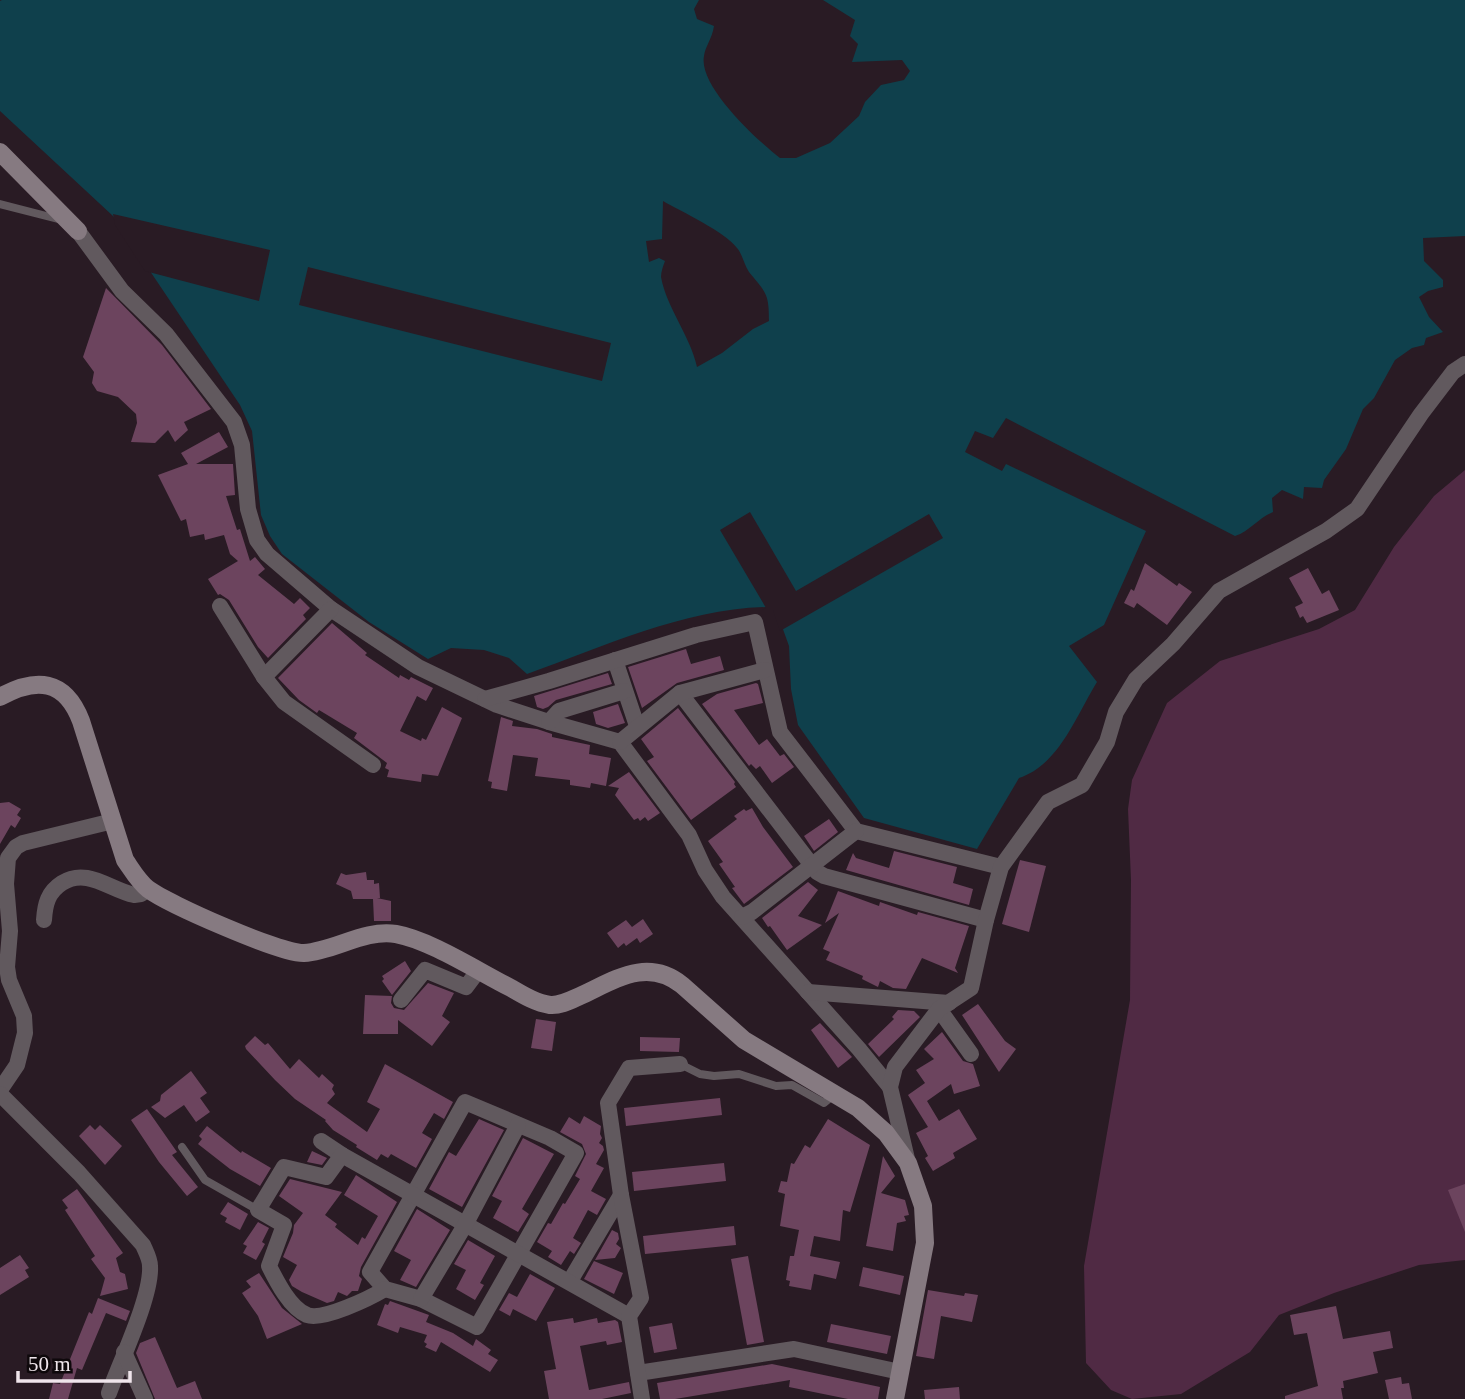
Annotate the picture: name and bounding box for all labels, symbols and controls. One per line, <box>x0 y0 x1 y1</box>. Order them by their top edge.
scale bar <box>18 1340 130 1384</box>
text: 50 m <box>28 1352 71 1376</box>

